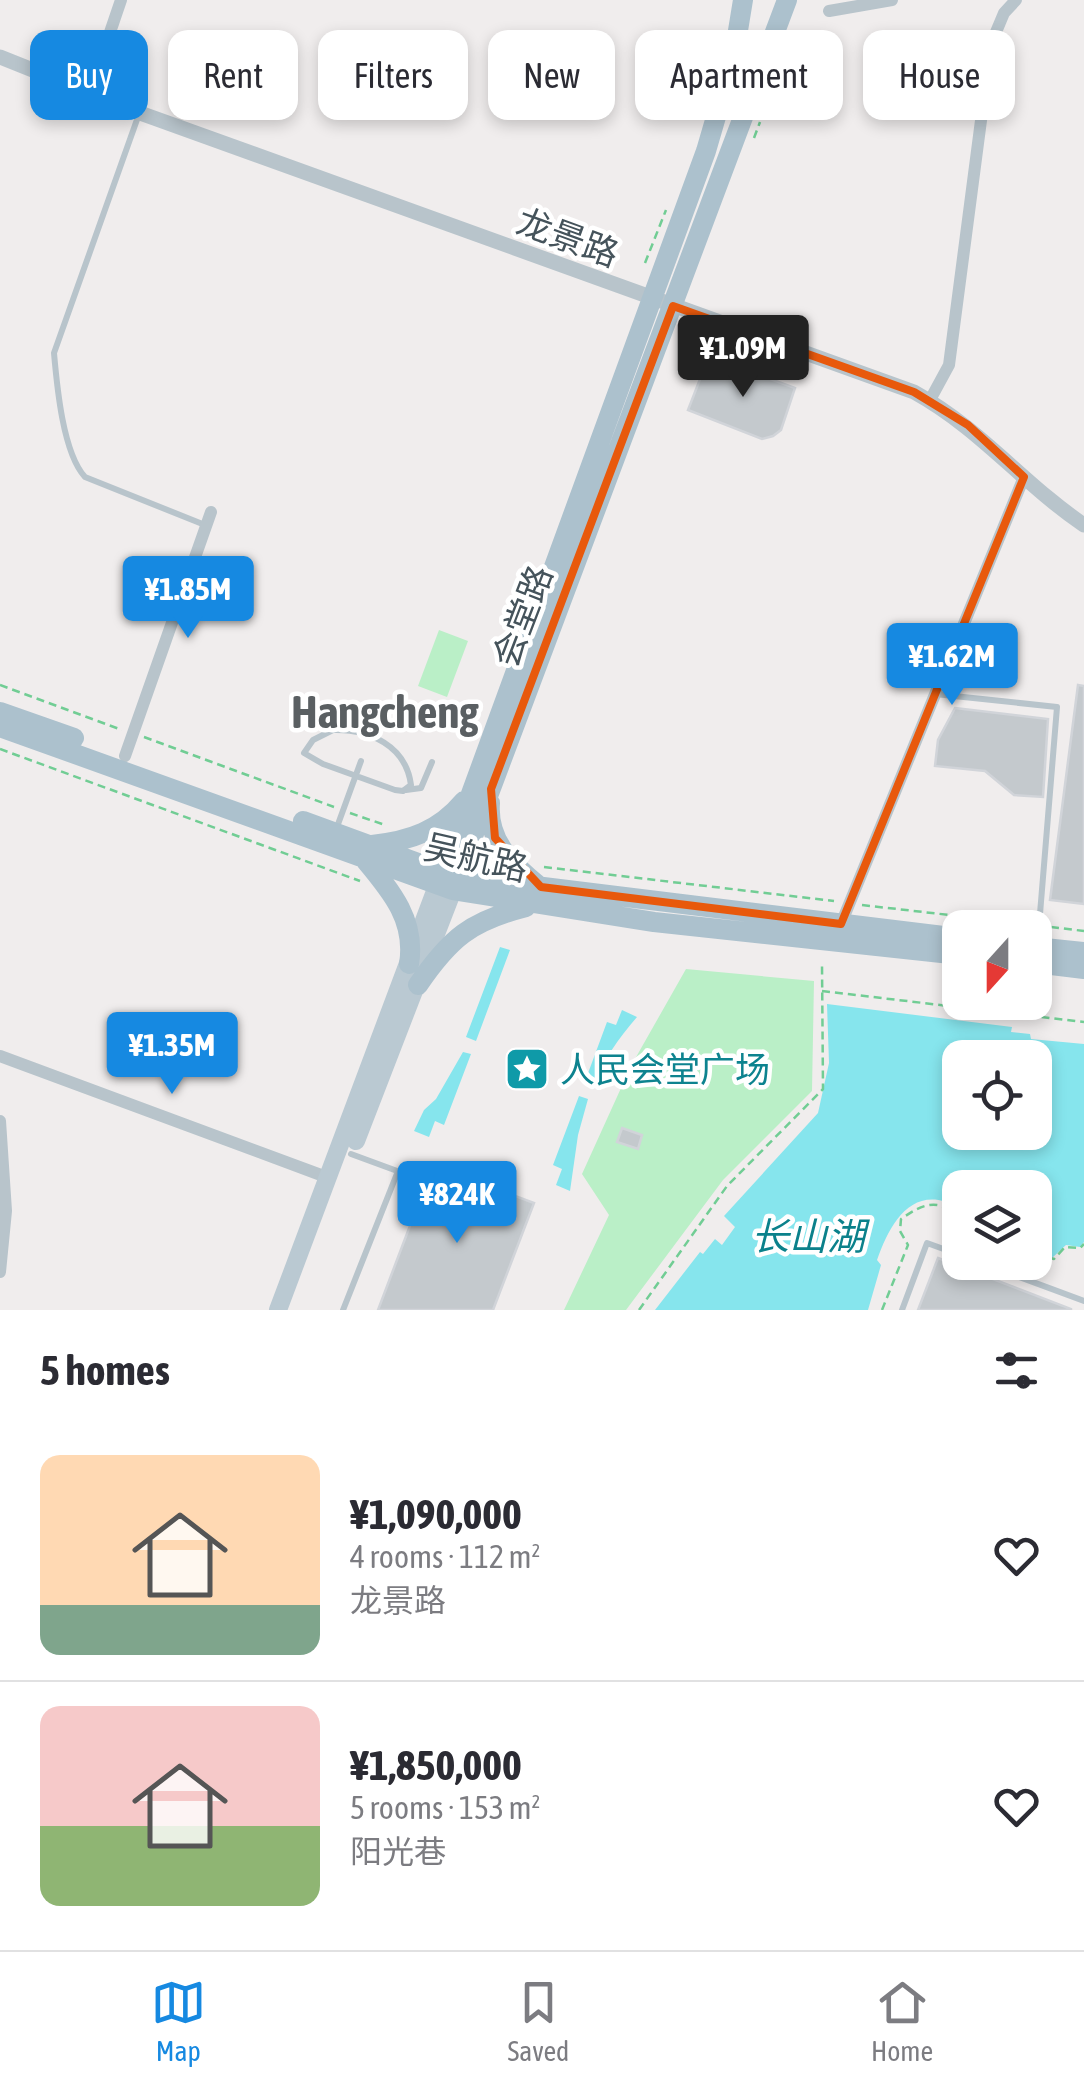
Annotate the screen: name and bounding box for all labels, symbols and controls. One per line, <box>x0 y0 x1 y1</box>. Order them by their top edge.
chip: Buy <box>30 30 148 120</box>
chip: Rent <box>168 30 298 120</box>
chip: Filters <box>318 30 468 120</box>
chip: New <box>488 30 615 120</box>
chip: Apartment <box>635 30 843 120</box>
chip: House <box>863 30 1015 120</box>
street label: 龙景路 <box>512 200 624 274</box>
pin: ¥1.09M <box>662 315 824 400</box>
text: ¥1.09M <box>700 329 786 366</box>
pin: ¥1.85M <box>107 556 269 641</box>
street label: 会堂路 <box>485 560 559 672</box>
text: ¥1.85M <box>145 570 231 607</box>
pin: ¥1.62M <box>871 623 1033 708</box>
text: ¥1.62M <box>909 637 995 674</box>
district label: Hangcheng <box>291 686 479 738</box>
street label: 吴航路 <box>420 826 532 888</box>
north arrow <box>942 910 1052 1020</box>
map controls <box>942 910 1052 1280</box>
pin: ¥1.35M <box>91 1012 253 1097</box>
text: ¥1.35M <box>129 1026 215 1063</box>
button: locate <box>942 1040 1052 1150</box>
place icon: 人民会堂广场 <box>504 1046 550 1092</box>
place label: 人民会堂广场 <box>560 1049 770 1089</box>
pin: ¥824K <box>387 1161 527 1246</box>
button: layers <box>942 1170 1052 1280</box>
text: ¥824K <box>419 1175 495 1212</box>
water label: 长山湖 <box>751 1215 870 1258</box>
icon: filters <box>989 1343 1044 1398</box>
text: 5 homes <box>40 1346 170 1394</box>
text: ¥1,090,000 <box>350 1490 522 1538</box>
icon: home <box>120 1495 240 1615</box>
icon: heart <box>989 1528 1044 1583</box>
text: 4 rooms · 112 m² <box>350 1538 540 1575</box>
text: 龙景路 <box>350 1582 446 1619</box>
text: ¥1,850,000 <box>350 1741 522 1789</box>
icon: home <box>120 1746 240 1866</box>
icon: heart <box>989 1779 1044 1834</box>
text: 5 rooms · 153 m² <box>350 1789 540 1826</box>
text: 阳光巷 <box>350 1833 446 1870</box>
tab: Map <box>151 1975 206 2067</box>
tab: Saved <box>507 1975 569 2067</box>
tab: Home <box>871 1975 933 2067</box>

